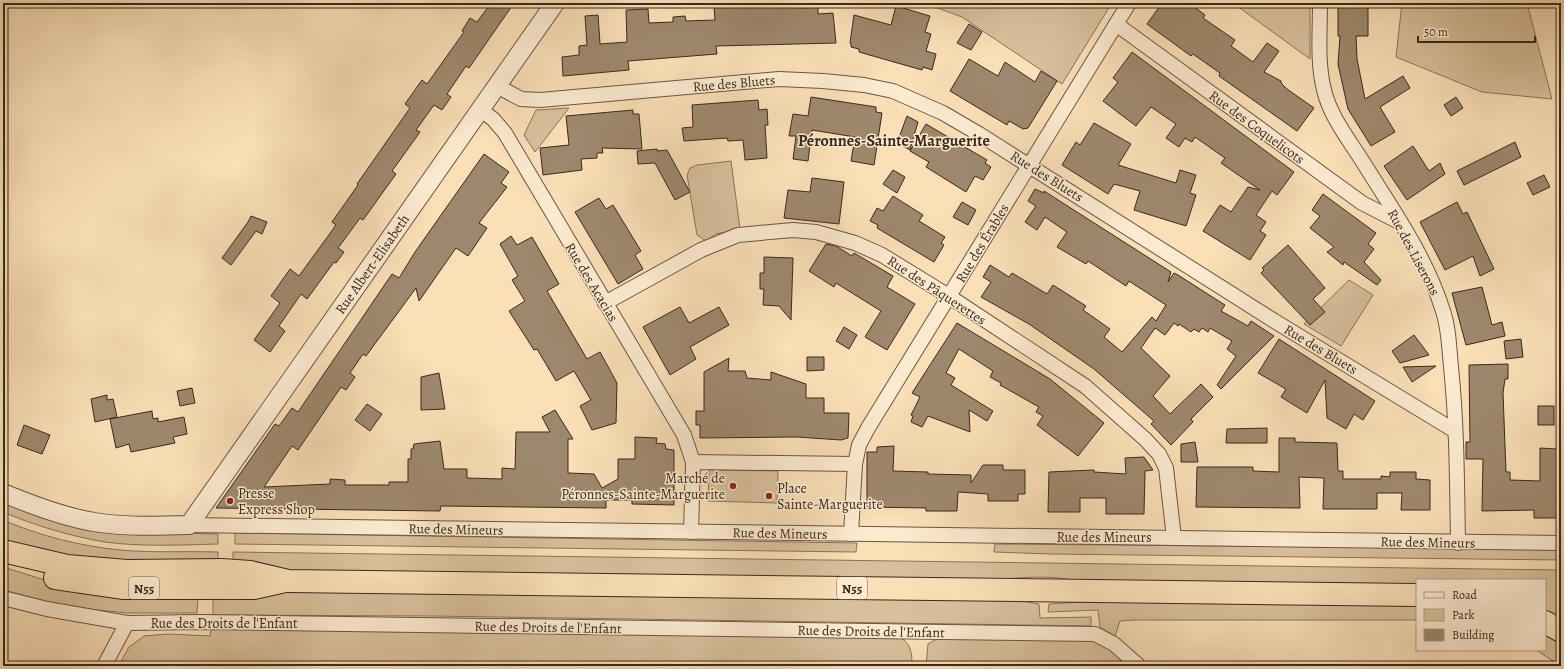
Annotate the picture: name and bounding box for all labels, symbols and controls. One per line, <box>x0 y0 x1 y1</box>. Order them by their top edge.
scale bar <box>1418 18 1535 44</box>
text: 50 m <box>1424 24 1448 40</box>
street label: Rue des Bluets <box>692 70 776 97</box>
street label: Rue des Coquelicots <box>1205 86 1308 169</box>
district label: Péronnes-Sainte-Marguerite <box>798 130 990 152</box>
street label: Rue des Bluets <box>1007 146 1087 206</box>
street label: Rue des Érables <box>951 200 1013 286</box>
street label: Rue des Liserons <box>1383 206 1444 299</box>
street label: Rue Albert-Elisabeth <box>331 210 414 318</box>
street label: Rue des Acacias <box>560 239 623 325</box>
street label: Rue des Pâquerettes <box>883 251 990 330</box>
street label: Rue des Bluets <box>1280 320 1361 379</box>
place label: Marché de Péronnes-Sainte-Marguerite <box>561 469 725 504</box>
place label: Place Sainte-Marguerite <box>777 479 883 514</box>
marker: Marché de Péronnes-Sainte-Marguerite <box>728 481 738 491</box>
place label: Presse Express Shop <box>238 484 315 519</box>
marker: Place Sainte-Marguerite <box>764 491 774 501</box>
marker: Presse Express Shop <box>225 496 235 506</box>
street label: Rue des Mineurs <box>408 519 504 540</box>
street label: Rue des Mineurs <box>732 523 828 544</box>
street label: Rue des Mineurs <box>1056 528 1152 547</box>
street label: Rue des Mineurs <box>1380 532 1476 553</box>
road number: N55 <box>129 577 159 599</box>
road number: N55 <box>837 577 867 599</box>
legend <box>1416 579 1546 651</box>
text: Road <box>1452 587 1478 603</box>
text: Park <box>1452 607 1475 623</box>
street label: Rue des Droits de l'Enfant <box>150 614 298 633</box>
street label: Rue des Droits de l'Enfant <box>474 617 622 638</box>
street label: Rue des Droits de l'Enfant <box>797 621 945 642</box>
text: Building <box>1452 627 1494 643</box>

